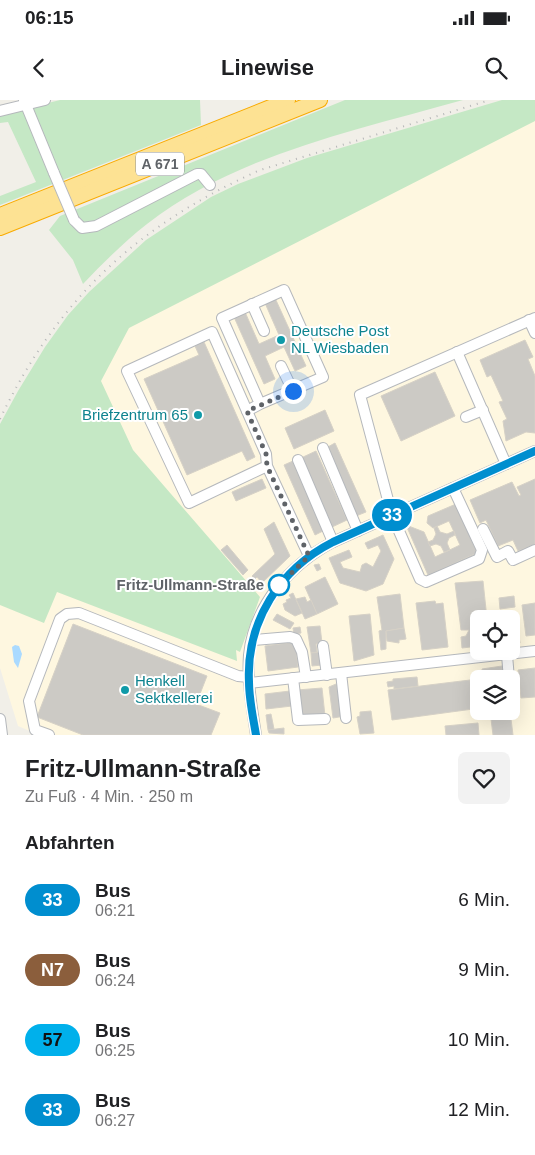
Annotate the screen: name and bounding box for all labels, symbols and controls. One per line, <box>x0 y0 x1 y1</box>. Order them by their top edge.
text: 06:15 <box>25 7 74 28</box>
icon: back <box>25 54 53 82</box>
icon: search <box>482 54 510 82</box>
text: Linewise <box>221 55 314 80</box>
road number: A 671 <box>136 152 184 176</box>
place label: Deutsche Post NL Wiesbaden <box>291 322 389 356</box>
marker: Deutsche Post NL Wiesbaden <box>275 334 287 346</box>
your location <box>281 379 306 404</box>
place label: Briefzentrum 65 <box>82 406 188 423</box>
marker: Briefzentrum 65 <box>192 409 204 421</box>
line badge: 33 <box>370 499 414 531</box>
text: 33 <box>382 505 402 525</box>
marker: Fritz-Ullmann-Straße <box>268 574 290 596</box>
place label: Fritz-Ullmann-Straße <box>116 576 264 593</box>
map controls <box>470 610 520 720</box>
button: locate <box>470 610 520 660</box>
button: layers <box>470 670 520 720</box>
place label: Henkell Sektkellerei <box>135 672 213 706</box>
marker: Henkell Sektkellerei <box>119 684 131 696</box>
button: heart <box>458 752 510 804</box>
text: Fritz-Ullmann-Straße <box>25 755 261 782</box>
text: Zu Fuß · 4 Min. · 250 m <box>25 788 193 805</box>
text: Abfahrten <box>25 832 115 853</box>
text: Bus <box>95 880 131 901</box>
text: 6 Min. <box>458 889 510 910</box>
text: 33 <box>42 890 63 910</box>
text: 06:21 <box>95 902 135 919</box>
text: Bus <box>95 950 131 971</box>
text: 9 Min. <box>458 959 510 980</box>
text: N7 <box>41 960 64 980</box>
text: 06:24 <box>95 972 135 989</box>
text: Bus <box>95 1020 131 1041</box>
text: 10 Min. <box>448 1029 510 1050</box>
text: 57 <box>42 1030 63 1050</box>
text: 06:25 <box>95 1042 135 1059</box>
text: Bus <box>95 1090 131 1111</box>
text: 12 Min. <box>448 1099 510 1120</box>
text: 33 <box>42 1100 63 1120</box>
text: 06:27 <box>95 1112 135 1129</box>

